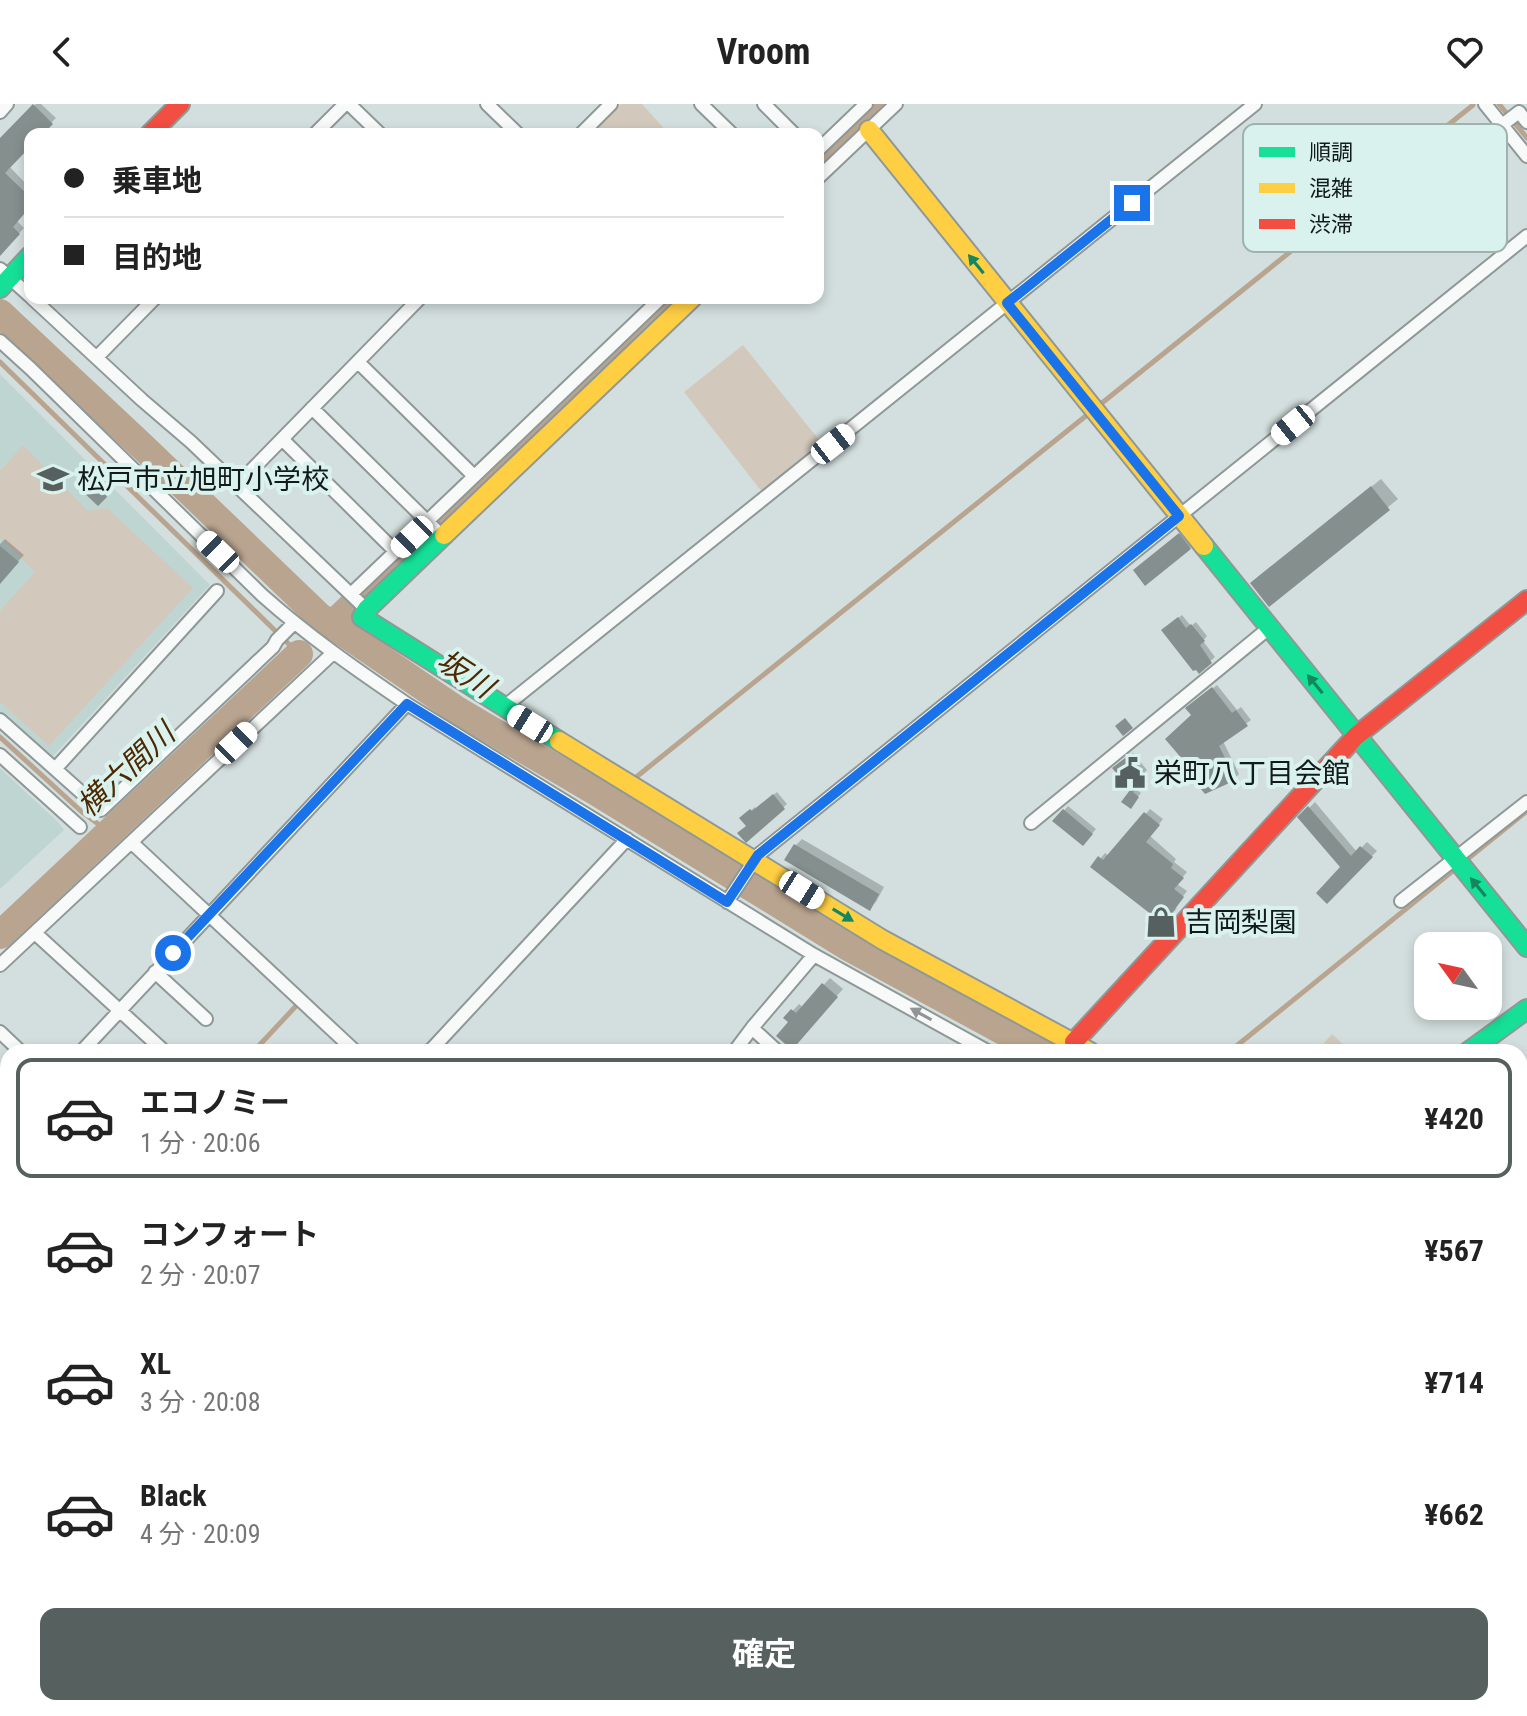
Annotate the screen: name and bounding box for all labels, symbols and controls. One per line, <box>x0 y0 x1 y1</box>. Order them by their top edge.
icon: back <box>40 30 84 74</box>
icon: heart <box>1443 30 1487 74</box>
text: Vroom <box>716 31 811 73</box>
legend <box>1243 124 1507 252</box>
text: 順調 <box>1309 140 1353 165</box>
text: 乗車地 <box>112 163 202 198</box>
text: 混雑 <box>1309 176 1353 201</box>
route end <box>1114 185 1150 221</box>
text: 渋滞 <box>1309 212 1353 237</box>
text: 目的地 <box>112 240 202 275</box>
one-way arrow <box>968 254 984 274</box>
car <box>1267 401 1319 449</box>
car <box>807 420 859 468</box>
school or university icon: 松戸市立旭町小学校 <box>36 462 70 496</box>
place label: 松戸市立旭町小学校 <box>77 463 329 496</box>
car <box>386 512 438 562</box>
car <box>192 527 244 577</box>
water label: 坂川 <box>431 643 502 706</box>
one-way arrow <box>1307 674 1323 694</box>
car <box>503 701 557 747</box>
water label: 横六間川 <box>70 714 184 823</box>
car <box>210 718 262 768</box>
public building icon: 栄町八丁目会館 <box>1113 756 1147 790</box>
place label: 栄町八丁目会館 <box>1154 757 1350 790</box>
car <box>775 867 829 913</box>
one-way arrow <box>1470 877 1487 897</box>
shop icon: 吉岡梨園 <box>1144 905 1178 939</box>
place label: 吉岡梨園 <box>1185 906 1297 939</box>
one-way arrow <box>832 908 854 922</box>
north arrow <box>1414 932 1502 1020</box>
map controls <box>1414 932 1502 1020</box>
route start <box>155 935 191 971</box>
one-way arrow <box>910 1008 932 1022</box>
icon: car <box>44 1082 116 1154</box>
text: エコノミー <box>140 1085 290 1120</box>
text: ¥420 <box>1424 1101 1484 1136</box>
text: 1 分 · 20:06 <box>140 1128 260 1158</box>
icon: car <box>44 1214 116 1286</box>
text: コンフォート <box>140 1217 319 1252</box>
text: ¥567 <box>1424 1233 1484 1268</box>
text: 2 分 · 20:07 <box>140 1260 260 1290</box>
icon: car <box>44 1346 116 1418</box>
text: XL <box>140 1346 171 1381</box>
text: ¥714 <box>1424 1365 1484 1400</box>
text: 3 分 · 20:08 <box>140 1387 260 1417</box>
icon: car <box>44 1478 116 1550</box>
text: Black <box>140 1478 207 1513</box>
text: ¥662 <box>1424 1497 1484 1532</box>
text: 4 分 · 20:09 <box>140 1519 260 1549</box>
button: 確定 <box>40 1608 1488 1700</box>

